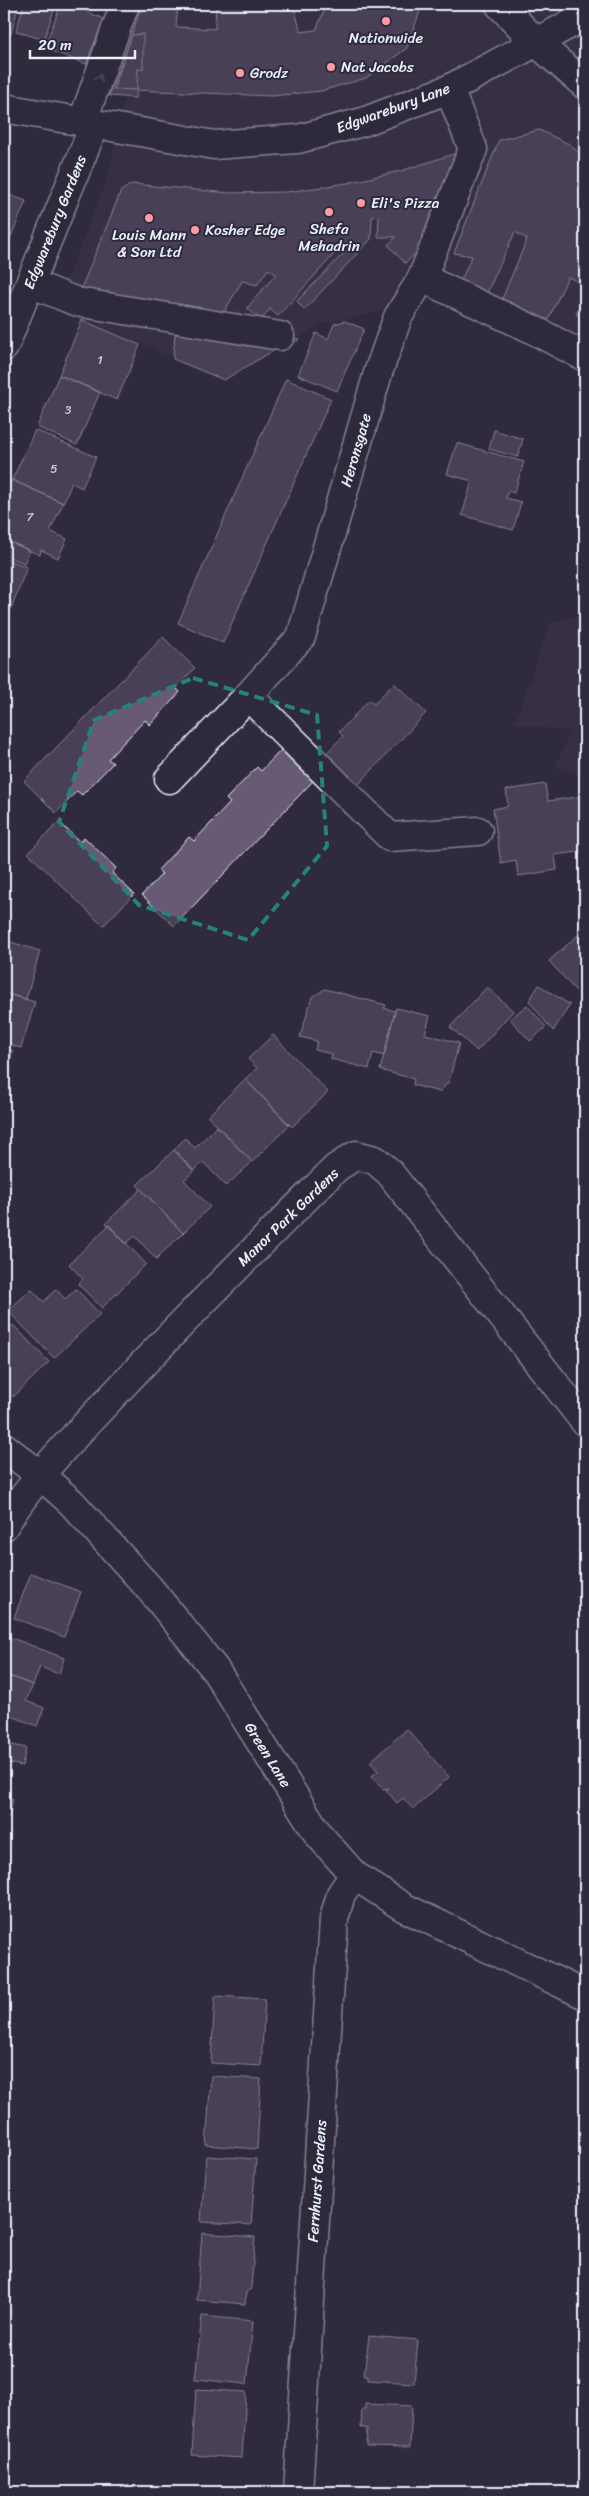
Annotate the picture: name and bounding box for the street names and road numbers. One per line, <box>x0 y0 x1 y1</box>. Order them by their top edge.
street label: Edgwarebury Lane <box>332 75 454 141</box>
street label: Edgwarebury Gardens <box>16 151 94 293</box>
street label: Heronsgate <box>333 410 379 490</box>
street label: Manor Park Gardens <box>231 1161 345 1273</box>
street label: Green Lane <box>238 1717 299 1793</box>
street label: Fernhurst Gardens <box>300 2119 334 2243</box>

